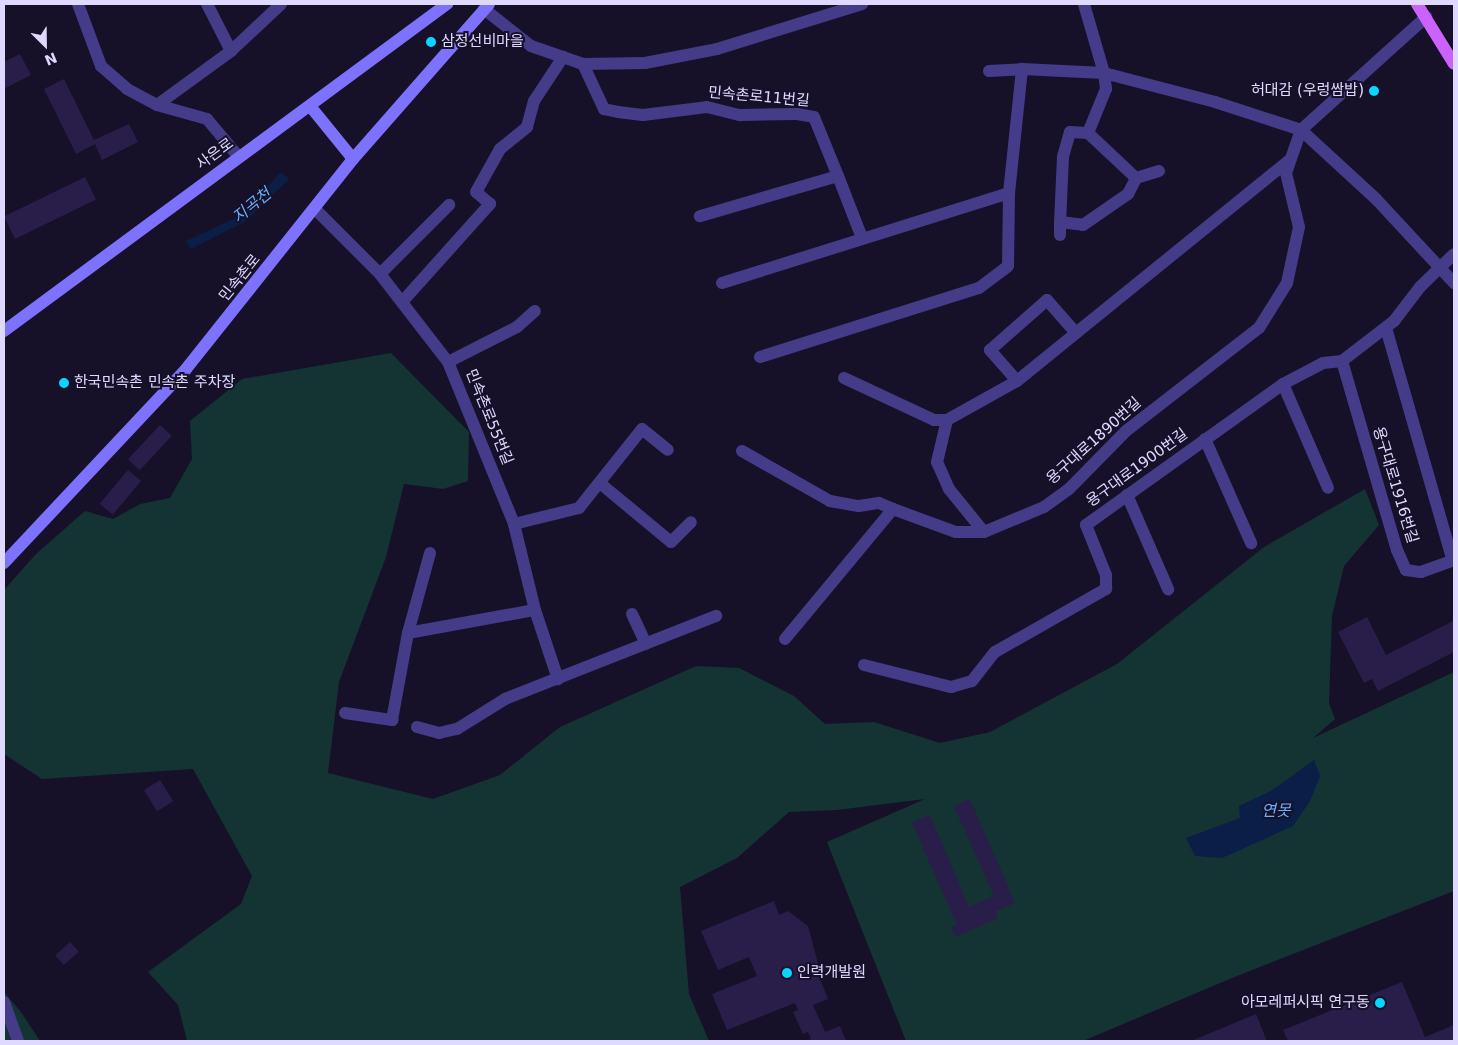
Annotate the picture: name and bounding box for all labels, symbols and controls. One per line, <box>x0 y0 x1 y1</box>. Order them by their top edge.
north arrow <box>20 20 70 70</box>
place label: 삼정선비마을 <box>441 33 524 51</box>
marker: 삼정선비마을 <box>425 36 437 48</box>
text: N <box>42 49 59 68</box>
place label: 허대감 (우렁쌈밥) <box>1251 82 1364 100</box>
street label: 민속촌로11번길 <box>707 84 811 110</box>
marker: 허대감 (우렁쌈밥) <box>1368 85 1380 97</box>
street label: 사은로 <box>193 135 237 173</box>
water label: 지곡천 <box>229 185 275 227</box>
street label: 민속촌로 <box>216 251 264 305</box>
street label: 민속촌로55번길 <box>462 366 516 468</box>
place label: 한국민속촌 민속촌 주차장 <box>74 374 235 392</box>
marker: 한국민속촌 민속촌 주차장 <box>58 377 70 389</box>
street label: 용구대로1890번길 <box>1043 394 1145 488</box>
street label: 용구대로1900번길 <box>1083 425 1191 511</box>
street label: 용구대로1916번길 <box>1369 425 1421 545</box>
water label: 연못 <box>1261 801 1291 821</box>
place label: 인력개발원 <box>797 964 866 982</box>
marker: 인력개발원 <box>781 967 793 979</box>
place label: 아모레퍼시픽 연구동 <box>1241 994 1370 1012</box>
marker: 아모레퍼시픽 연구동 <box>1374 997 1386 1009</box>

